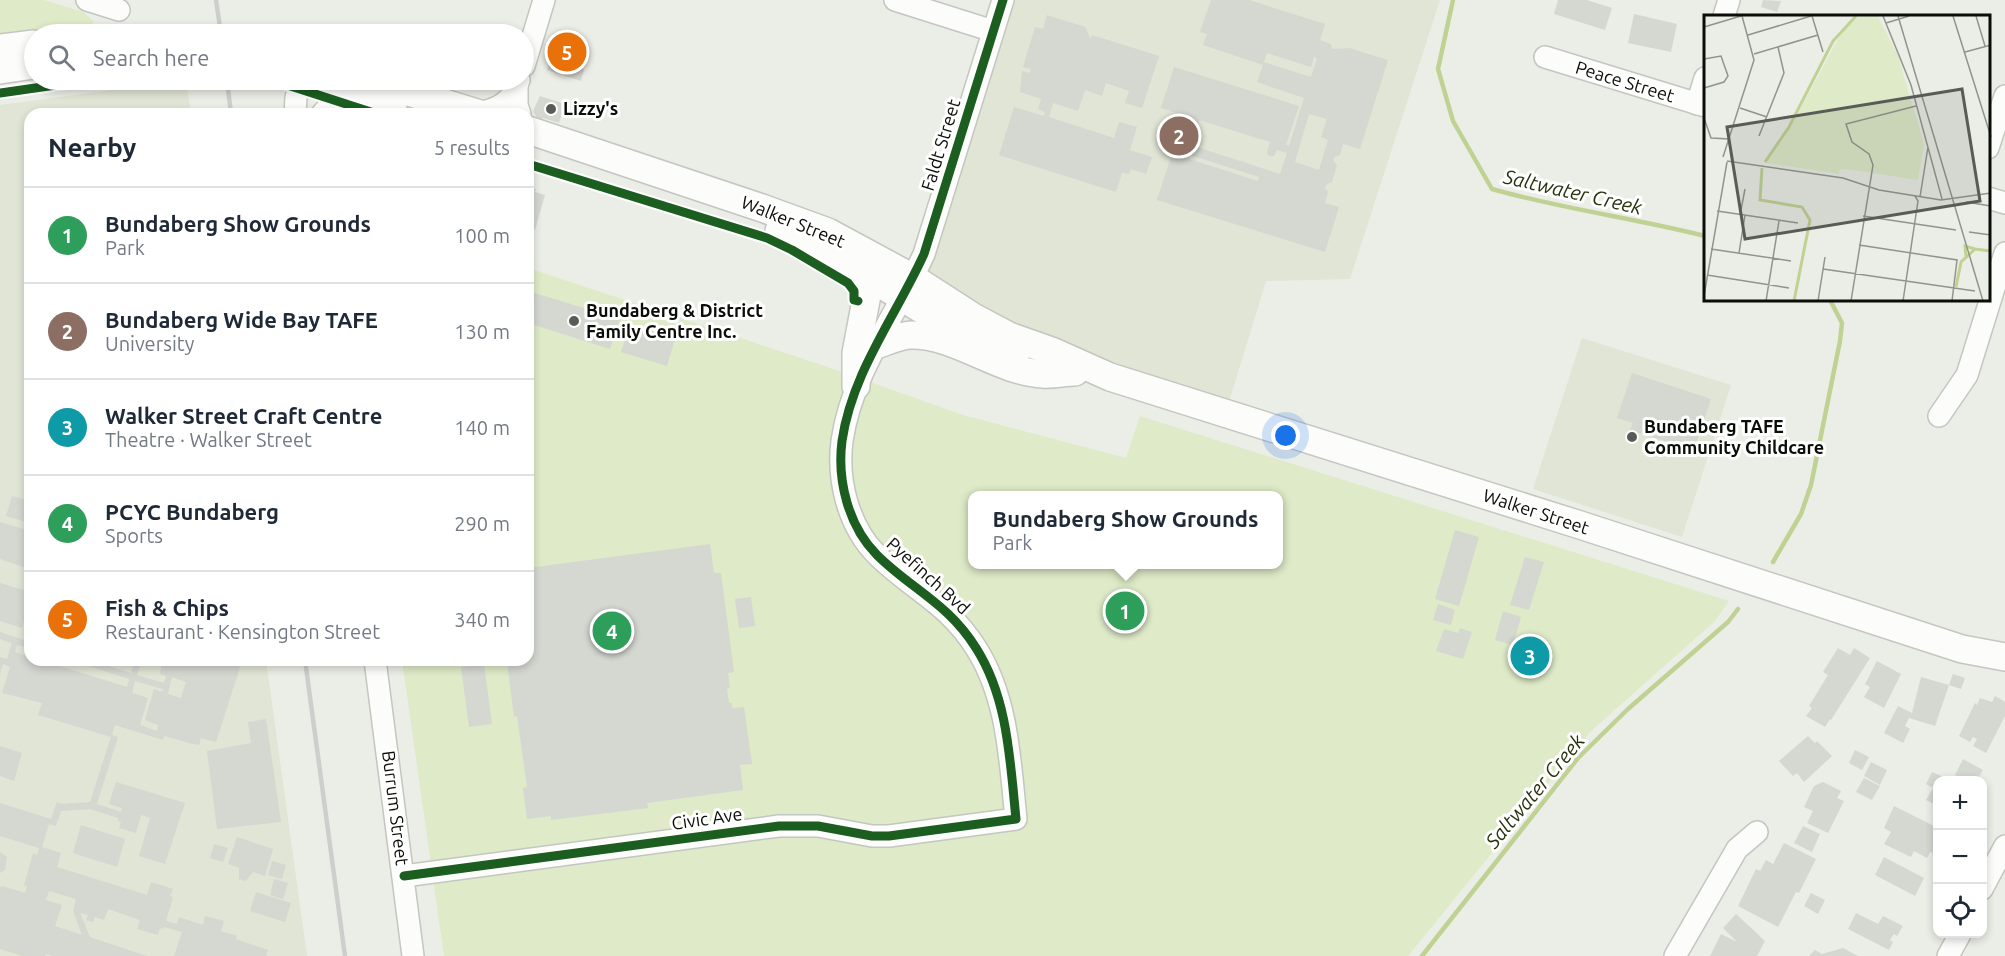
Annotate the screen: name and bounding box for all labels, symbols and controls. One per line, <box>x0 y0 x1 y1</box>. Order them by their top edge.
inset map <box>1704 15 1990 302</box>
search box <box>24 24 534 90</box>
pin: 5 <box>548 29 586 74</box>
icon: search <box>45 41 78 74</box>
text: Search here <box>93 45 209 70</box>
street label: Peace Street <box>1573 57 1677 106</box>
street label: Faldt Street <box>917 96 963 193</box>
place label: Lizzy's <box>563 98 618 118</box>
marker: Lizzy's <box>544 102 558 116</box>
pin: 2 <box>1160 114 1198 158</box>
text: Nearby <box>48 133 136 162</box>
text: 5 results <box>434 136 510 159</box>
water label: Saltwater Creek <box>1501 164 1645 219</box>
street label: Walker Street <box>739 191 848 251</box>
text: Bundaberg Show Grounds <box>105 211 371 236</box>
text: 1 <box>62 224 73 247</box>
text: 100 m <box>454 224 510 247</box>
text: Park <box>105 236 145 259</box>
place label: Bundaberg & District Family Centre Inc. <box>586 300 763 341</box>
text: Bundaberg Wide Bay TAFE <box>105 307 378 332</box>
marker: Bundaberg & District Family Centre Inc. <box>567 314 581 328</box>
text: 2 <box>62 320 73 343</box>
text: 130 m <box>454 320 510 343</box>
text: University <box>105 332 194 355</box>
text: Walker Street Craft Centre <box>105 403 382 428</box>
text: 3 <box>62 416 73 439</box>
text: 140 m <box>454 416 510 439</box>
place label: Bundaberg TAFE Community Childcare <box>1644 416 1824 457</box>
your location <box>1271 421 1300 450</box>
text: Theatre · Walker Street <box>105 428 312 451</box>
marker: Bundaberg TAFE Community Childcare <box>1625 430 1639 444</box>
street label: Walker Street <box>1481 485 1592 538</box>
popup <box>968 491 1283 569</box>
text: PCYC Bundaberg <box>105 499 279 524</box>
text: Bundaberg Show Grounds <box>993 506 1258 531</box>
text: 4 <box>62 512 73 535</box>
text: 290 m <box>454 512 510 535</box>
text: Sports <box>105 524 163 547</box>
text: Park <box>993 531 1032 554</box>
street label: Pyefinch Bvd <box>883 533 974 618</box>
pin: 1 <box>1106 588 1144 634</box>
text: Fish & Chips <box>105 595 229 620</box>
text: 5 <box>62 608 73 631</box>
text: 340 m <box>454 608 510 631</box>
pin: 4 <box>592 608 632 654</box>
text: Restaurant · Kensington Street <box>105 620 380 643</box>
pin: 3 <box>1510 634 1550 678</box>
water label: Saltwater Creek <box>1480 729 1589 853</box>
street label: Burrum Street <box>379 749 413 866</box>
map controls <box>1933 776 1987 938</box>
button: + <box>1933 776 1987 830</box>
street label: Civic Ave <box>670 803 743 833</box>
button: − <box>1933 830 1987 884</box>
button: locate <box>1933 884 1987 938</box>

